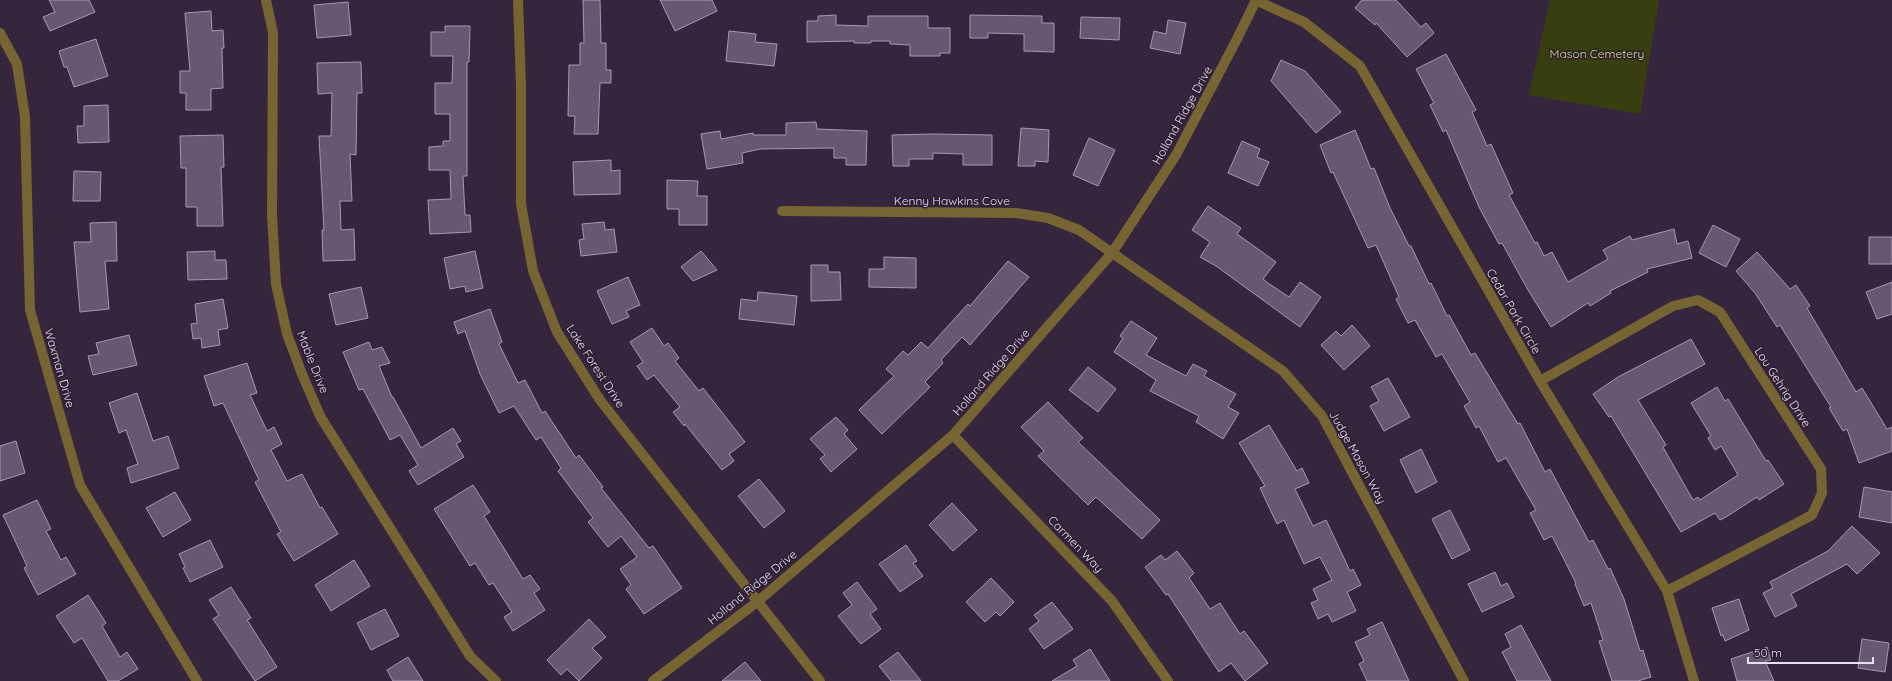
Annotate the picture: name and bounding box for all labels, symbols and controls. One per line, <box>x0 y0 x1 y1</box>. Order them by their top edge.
park label: Mason Cemetery <box>1550 46 1644 61</box>
street label: Holland Ridge Drive <box>1149 63 1215 167</box>
street label: Kenny Hawkins Cove <box>894 193 1010 208</box>
street label: Cedar Park Circle <box>1483 266 1545 357</box>
street label: Lake Forest Drive <box>563 321 629 411</box>
street label: Holland Ridge Drive <box>949 325 1033 419</box>
street label: Waxman Drive <box>42 327 79 410</box>
street label: Mable Drive <box>294 329 332 396</box>
street label: Lou Gehrig Drive <box>1752 344 1815 430</box>
street label: Judge Mason Way <box>1326 408 1390 506</box>
street label: Carmen Way <box>1045 512 1107 576</box>
street label: Holland Ridge Drive <box>704 546 800 628</box>
scale bar <box>1748 639 1873 665</box>
text: 50 m <box>1754 645 1782 660</box>

